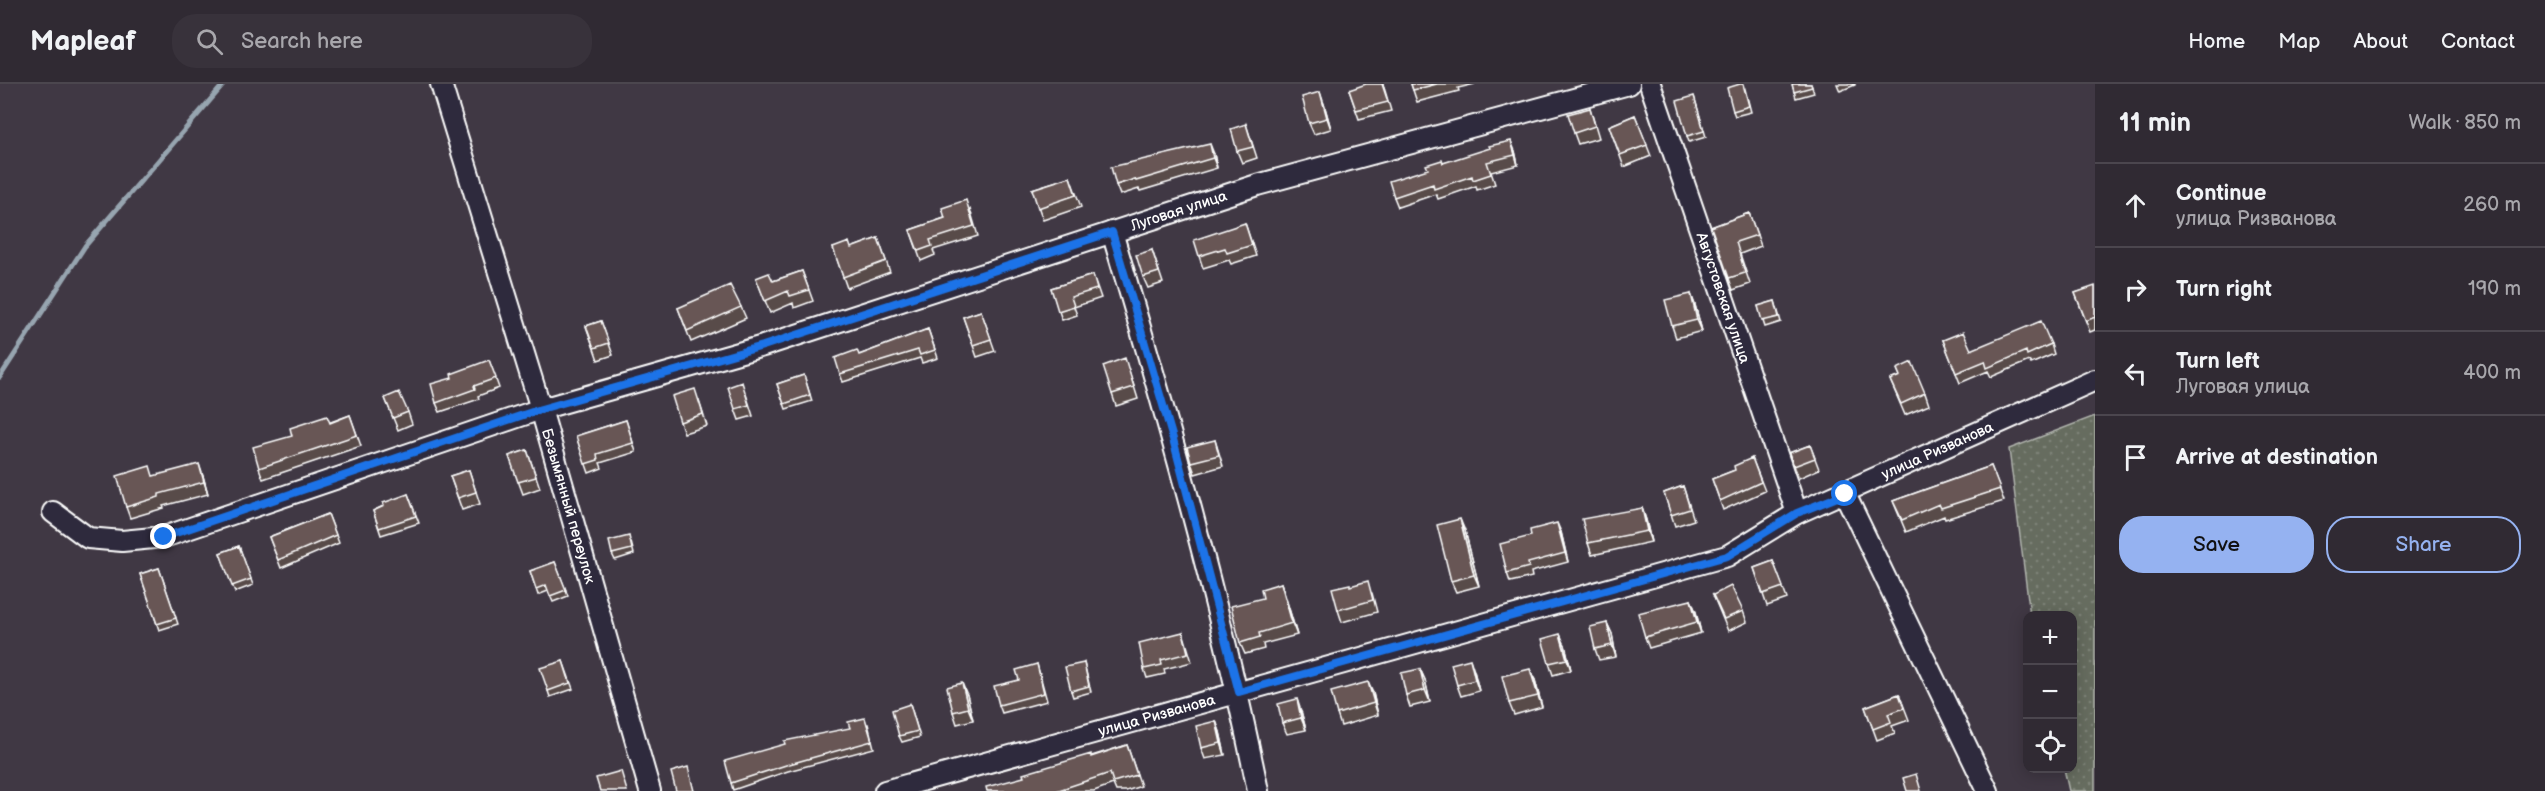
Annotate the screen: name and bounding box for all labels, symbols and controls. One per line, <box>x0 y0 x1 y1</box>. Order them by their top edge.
search box <box>172 14 592 68</box>
text: Mapleaf <box>30 25 136 58</box>
icon: search <box>193 25 226 58</box>
text: Search here <box>241 28 363 55</box>
text: Home <box>2188 29 2245 54</box>
text: Map <box>2278 29 2320 54</box>
text: About <box>2353 29 2408 54</box>
text: Contact <box>2441 29 2515 54</box>
text: 11 min <box>2119 108 2191 139</box>
text: Walk · 850 m <box>2408 111 2521 135</box>
text: Continue <box>2176 180 2266 207</box>
street label: Луговая улица <box>1127 186 1229 235</box>
icon: ahead <box>2119 189 2152 222</box>
text: 260 m <box>2463 193 2521 217</box>
text: улица Ризванова <box>2176 207 2336 231</box>
street label: Августовская улица <box>1692 229 1755 366</box>
icon: right <box>2119 273 2152 306</box>
text: Turn right <box>2176 276 2272 303</box>
text: 190 m <box>2468 277 2521 301</box>
text: Turn left <box>2176 348 2260 375</box>
icon: left <box>2119 357 2152 390</box>
text: 400 m <box>2463 361 2521 385</box>
text: Луговая улица <box>2176 375 2310 399</box>
street label: улица Ризванова <box>1878 417 1996 484</box>
street label: Безымянный переулок <box>538 426 600 586</box>
icon: arrive <box>2119 441 2152 474</box>
text: Arrive at destination <box>2176 444 2378 471</box>
route start <box>1831 480 1857 506</box>
button: Save <box>2119 516 2314 573</box>
button: Share <box>2326 516 2521 573</box>
route end <box>150 523 176 549</box>
map controls <box>2023 611 2077 773</box>
button: + <box>2023 611 2077 665</box>
button: − <box>2023 665 2077 719</box>
street label: улица Ризванова <box>1096 690 1217 741</box>
button: locate <box>2023 719 2077 773</box>

